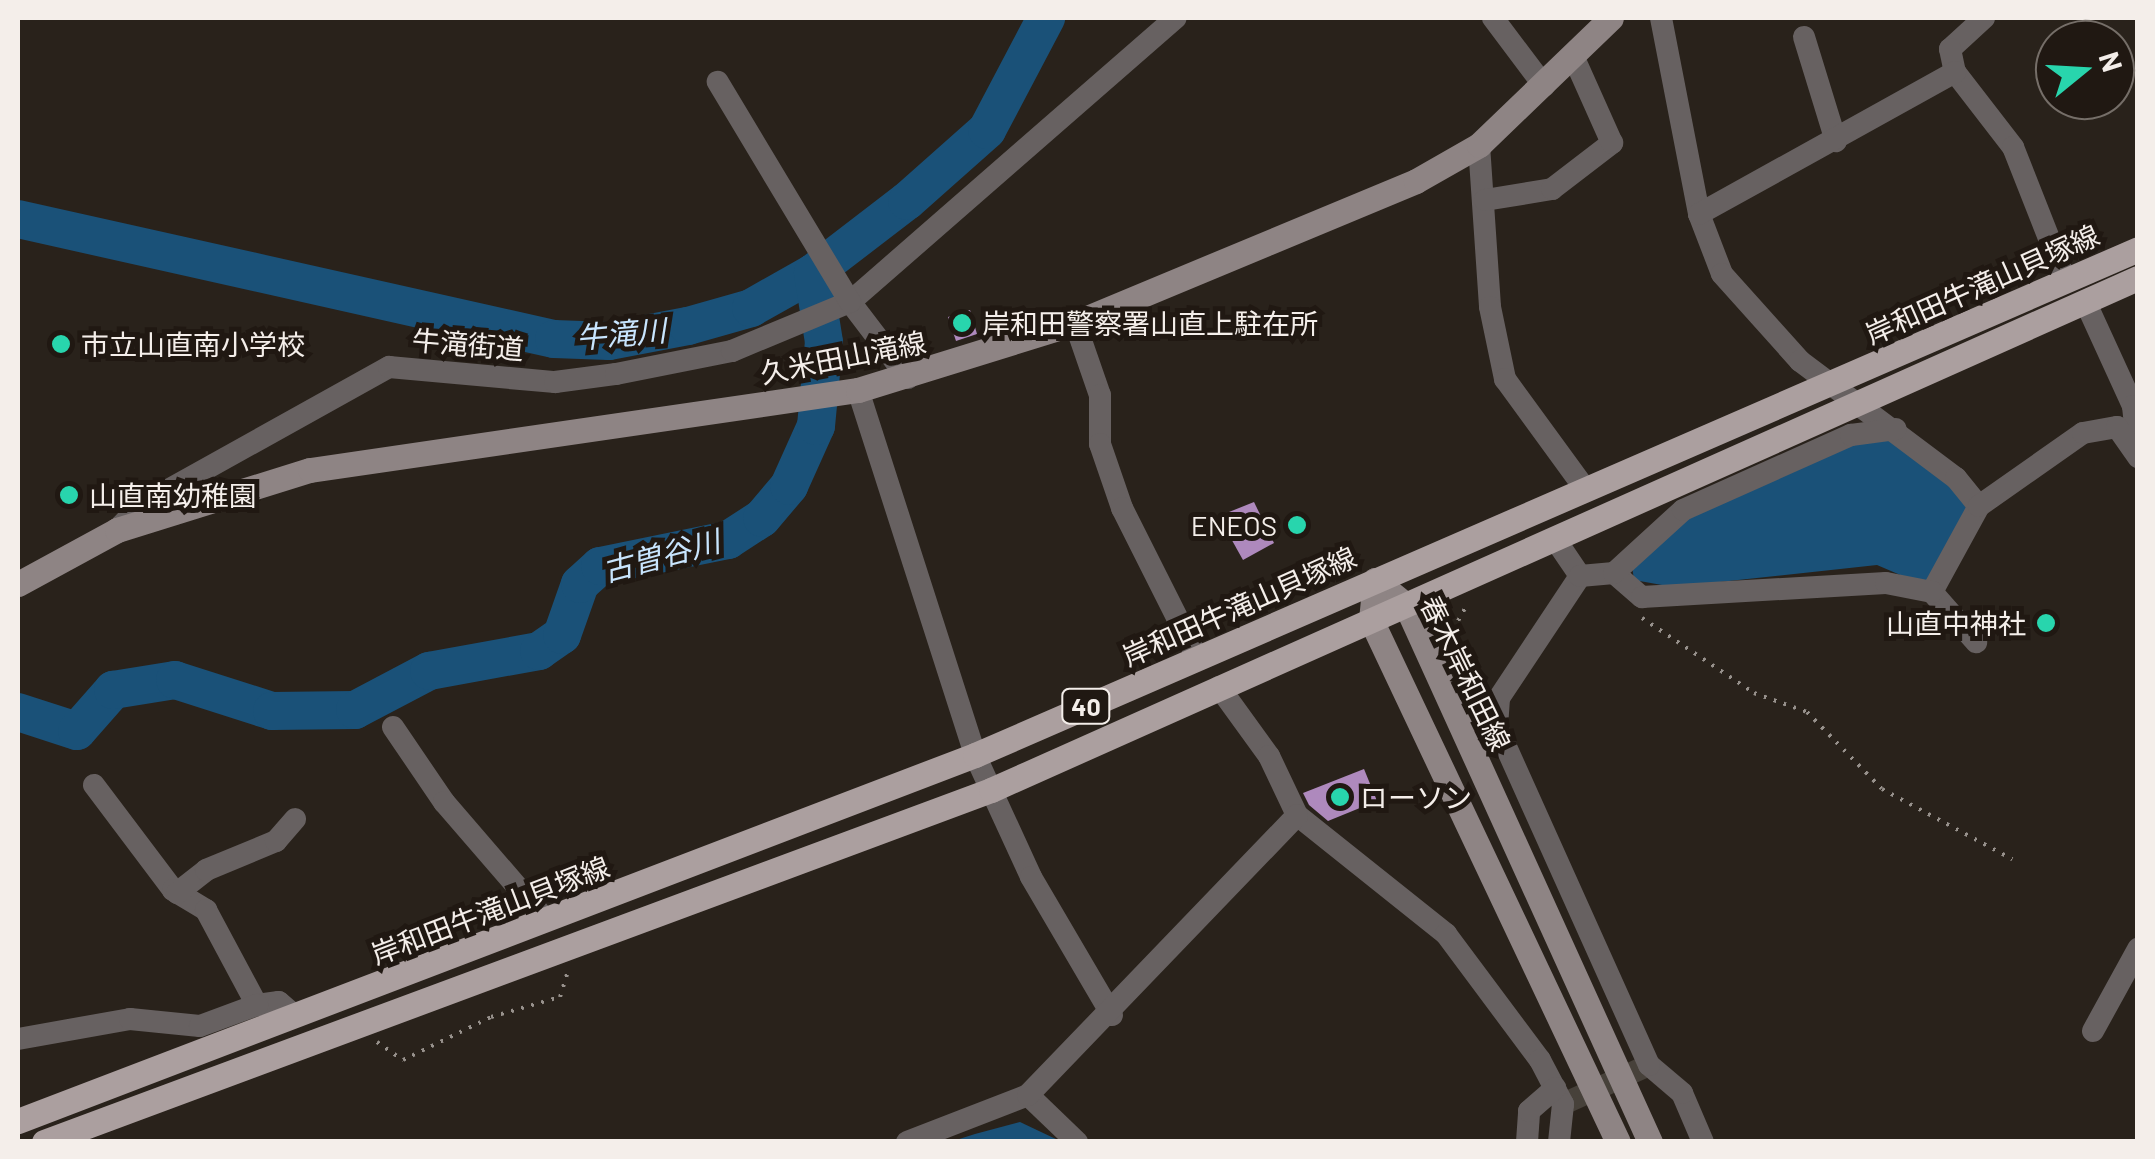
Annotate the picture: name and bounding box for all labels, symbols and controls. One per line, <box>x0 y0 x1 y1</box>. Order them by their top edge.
north arrow <box>2035 20 2135 120</box>
text: N <box>2093 47 2131 75</box>
street label: 岸和田牛滝山貝塚線 <box>1860 217 2104 351</box>
place label: 岸和田警察署山直上駐在所 <box>982 306 1318 340</box>
water label: 牛滝川 <box>575 311 667 355</box>
marker: 岸和田警察署山直上駐在所 <box>951 312 973 334</box>
street label: 牛滝街道 <box>411 322 525 366</box>
street label: 久米田山滝線 <box>757 324 929 390</box>
place label: 市立山直南小学校 <box>81 327 305 361</box>
marker: 市立山直南小学校 <box>50 333 72 355</box>
place label: 山直南幼稚園 <box>89 478 257 512</box>
marker: 山直南幼稚園 <box>58 484 80 506</box>
place label: ENEOS <box>1191 508 1277 542</box>
marker: ENEOS <box>1286 514 1308 536</box>
water label: 古曽谷川 <box>598 522 724 588</box>
street label: 岸和田牛滝山貝塚線 <box>1117 539 1361 673</box>
street label: 春木岸和田線 <box>1414 590 1518 756</box>
place label: 山直中神社 <box>1886 606 2026 640</box>
marker: 山直中神社 <box>2035 612 2057 634</box>
road number: 40 <box>1061 686 1111 726</box>
place label: ローソン <box>1360 780 1472 814</box>
marker: ローソン <box>1329 786 1351 808</box>
street label: 岸和田牛滝山貝塚線 <box>366 849 614 971</box>

